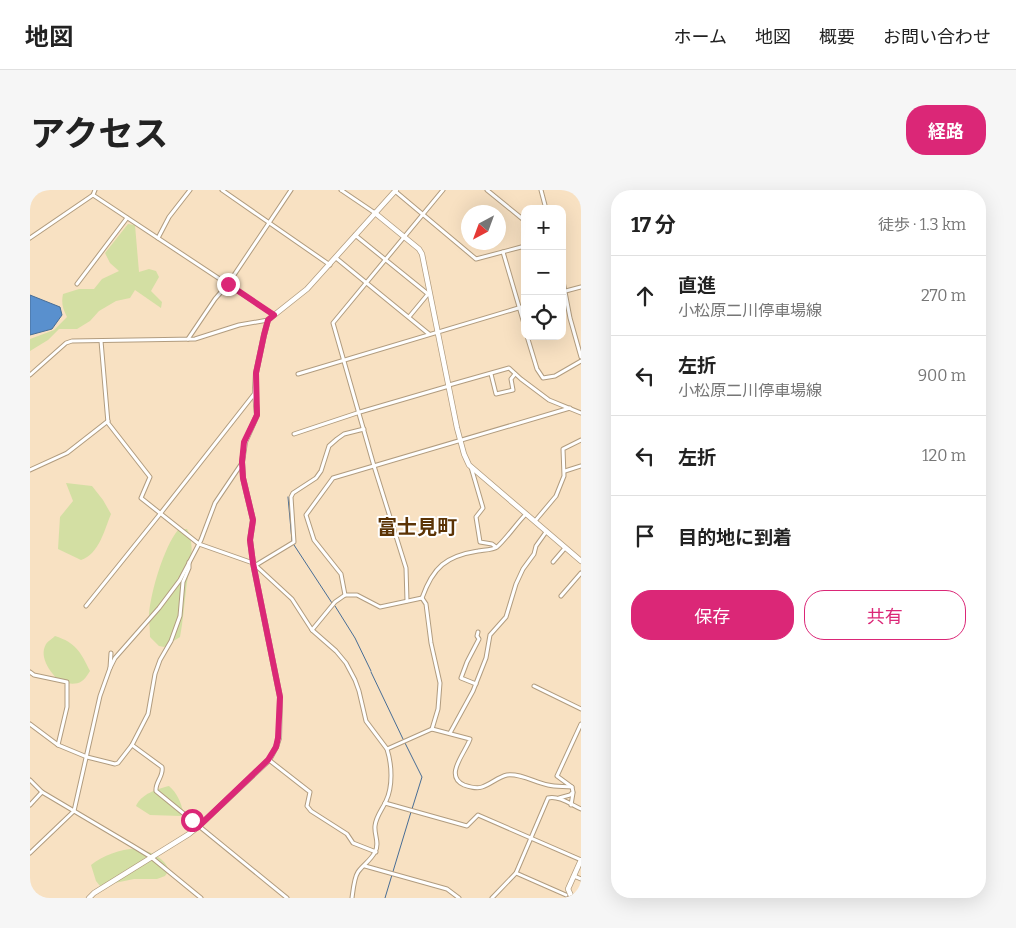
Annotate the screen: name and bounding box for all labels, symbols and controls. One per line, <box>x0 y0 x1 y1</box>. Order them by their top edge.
text: 地図 <box>25 23 73 51</box>
text: ホーム <box>674 26 727 48</box>
text: 地図 <box>755 26 791 48</box>
text: 概要 <box>819 26 855 48</box>
text: お問い合わせ <box>883 26 991 48</box>
button: 経路 <box>906 105 986 155</box>
text: アクセス <box>30 113 168 155</box>
north arrow <box>461 205 506 250</box>
map controls <box>521 205 566 340</box>
button: + <box>521 205 566 250</box>
text: 17 分 <box>631 212 676 238</box>
text: 徒歩 · 1.3 km <box>878 215 966 234</box>
button: − <box>521 250 566 295</box>
route end <box>217 273 240 296</box>
text: 直進 <box>678 274 716 297</box>
icon: ahead <box>631 282 659 310</box>
text: 270 m <box>921 286 966 305</box>
button: locate <box>521 295 566 340</box>
text: 小松原二川停車場線 <box>678 301 822 320</box>
text: 左折 <box>678 354 716 377</box>
icon: left <box>631 362 659 390</box>
text: 900 m <box>918 366 966 385</box>
text: 小松原二川停車場線 <box>678 381 822 400</box>
icon: left <box>631 442 659 470</box>
text: 左折 <box>678 446 716 469</box>
text: 120 m <box>922 446 966 465</box>
district label: 富士見町 <box>377 515 457 539</box>
icon: arrive <box>631 522 659 550</box>
text: 目的地に到着 <box>678 526 792 549</box>
button: 保存 <box>631 590 794 640</box>
button: 共有 <box>804 590 966 640</box>
route start <box>181 809 204 832</box>

